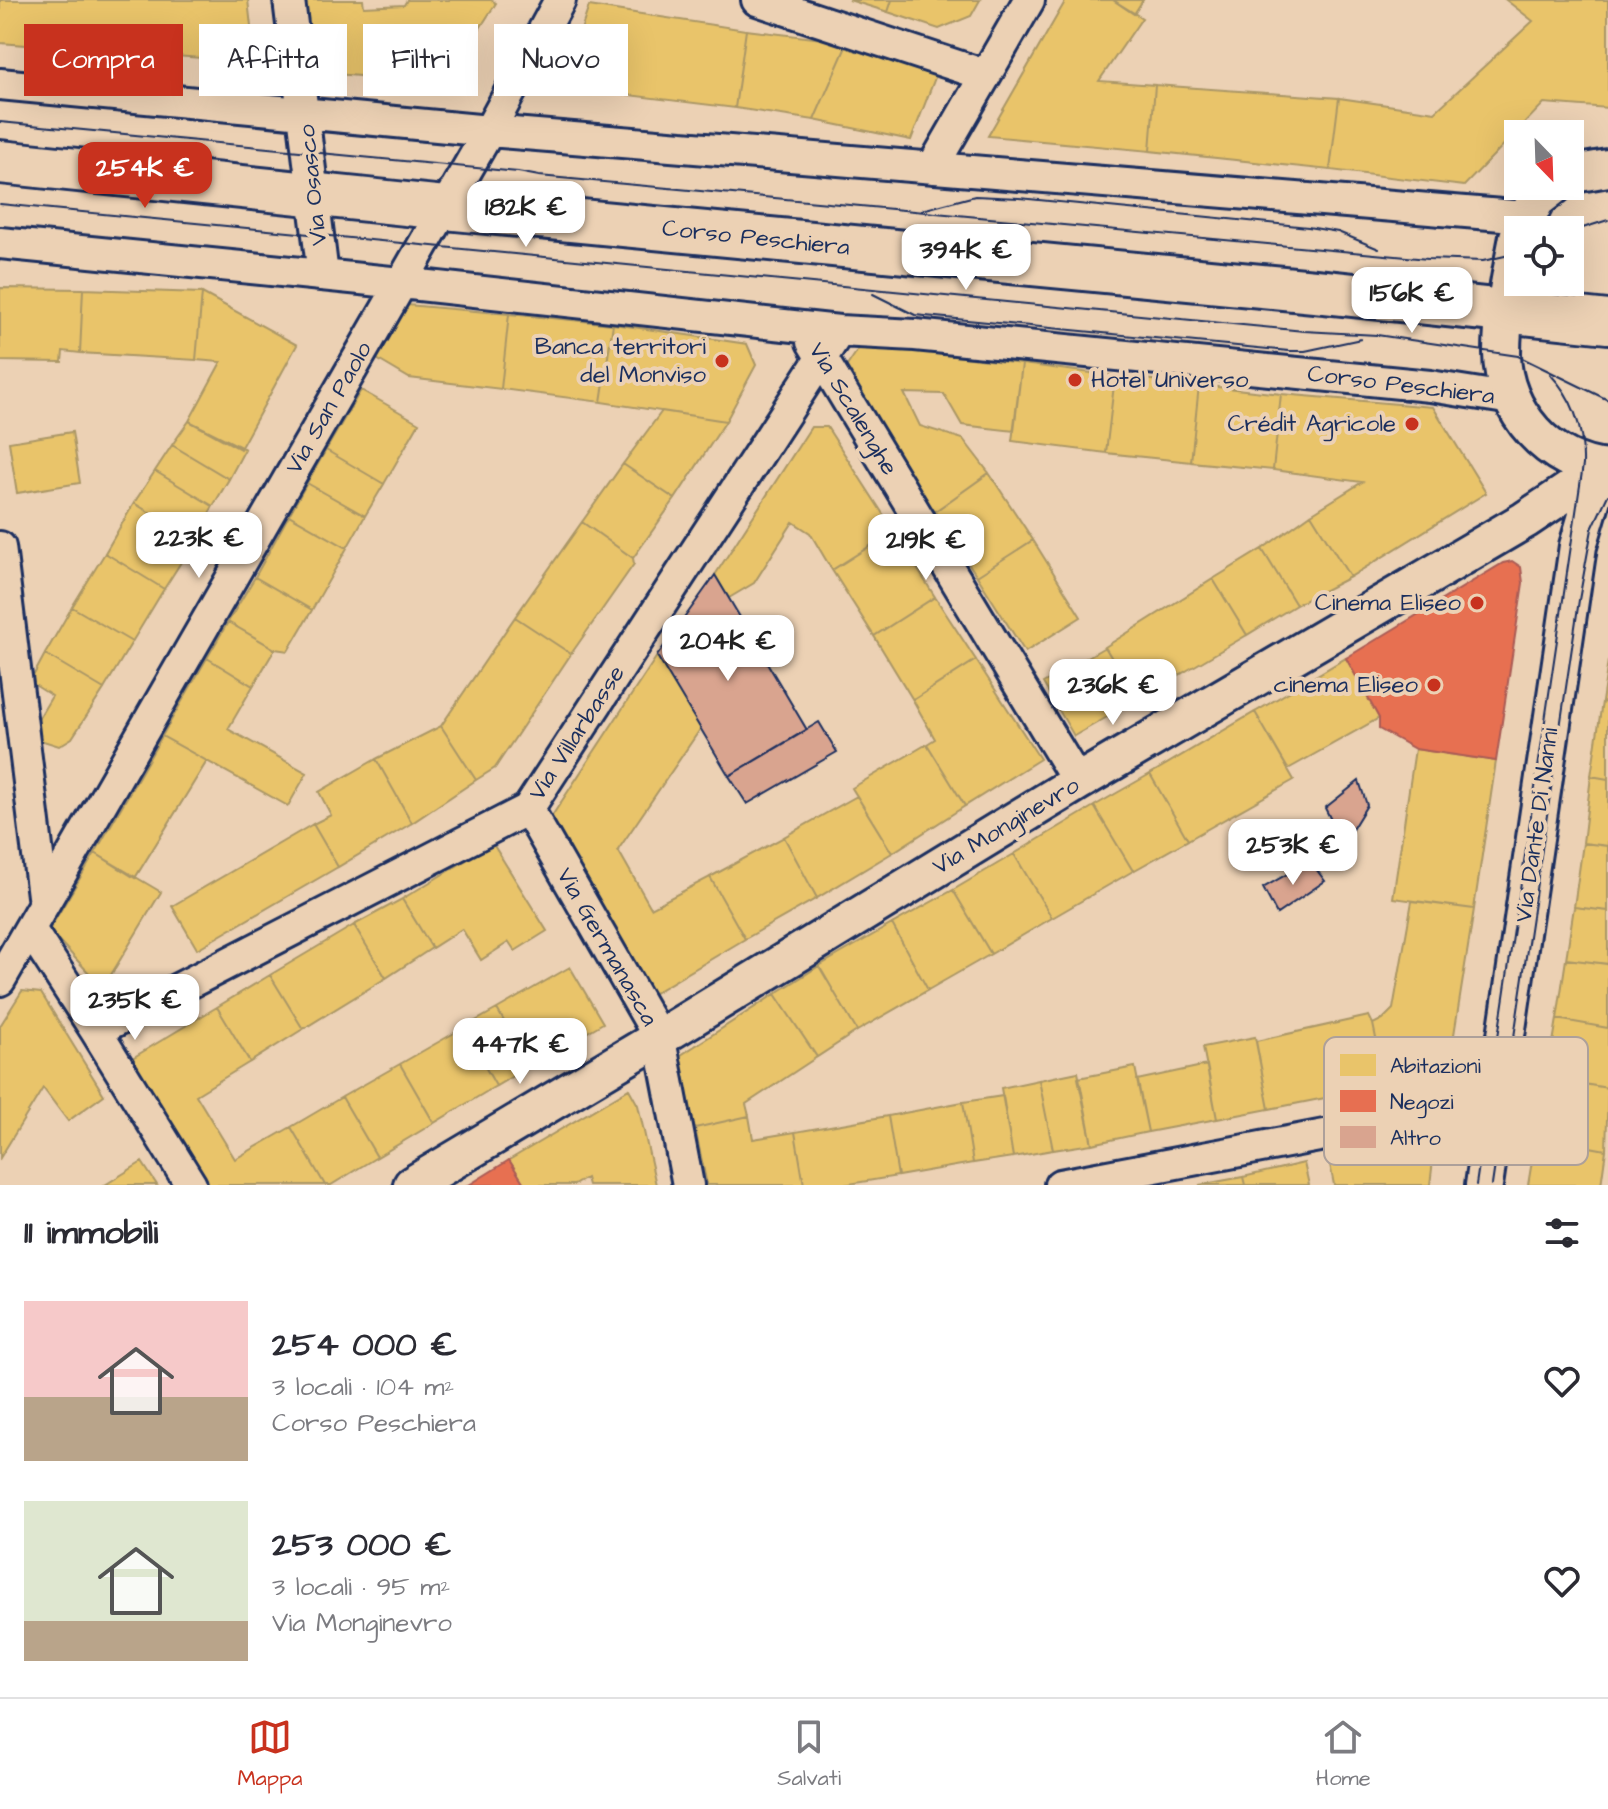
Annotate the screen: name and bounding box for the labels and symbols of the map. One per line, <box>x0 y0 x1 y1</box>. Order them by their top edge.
north arrow <box>1504 120 1584 200</box>
street label: Via Osasco <box>290 122 336 247</box>
pin: 254K € <box>80 142 210 210</box>
pin: 182K € <box>461 181 591 249</box>
street label: Corso Peschiera <box>661 211 851 265</box>
pin: 394K € <box>901 224 1031 292</box>
pin: 156K € <box>1347 267 1477 335</box>
place label: Banca territori del Monviso <box>535 330 706 392</box>
street label: Via San Paolo <box>277 335 381 481</box>
street label: Via Scalenghe <box>799 336 906 482</box>
marker: Banca territori del Monviso <box>713 352 731 370</box>
street label: Corso Peschiera <box>1305 357 1497 413</box>
place label: Hotel Universo <box>1091 363 1249 397</box>
marker: Hotel Universo <box>1066 371 1084 389</box>
place label: Crédit Agricole <box>1227 407 1396 442</box>
marker: Crédit Agricole <box>1403 415 1421 433</box>
pin: 223K € <box>134 512 264 580</box>
pin: 219K € <box>861 514 991 582</box>
place label: Cinema Eliseo <box>1315 586 1462 620</box>
marker: Cinema Eliseo <box>1468 594 1486 612</box>
pin: 204K € <box>663 615 793 683</box>
street label: Via Villarbasse <box>521 659 633 807</box>
pin: 236K € <box>1048 659 1178 727</box>
place label: cinema Eliseo <box>1274 668 1418 702</box>
marker: cinema Eliseo <box>1425 676 1443 694</box>
street label: Via Dante Di Nanni <box>1507 725 1568 925</box>
street label: Via Monginevro <box>926 768 1087 884</box>
pin: 253K € <box>1228 819 1358 887</box>
street label: Via Germanasca <box>548 861 666 1033</box>
pin: 235K € <box>70 974 200 1042</box>
pin: 447K € <box>455 1018 585 1086</box>
legend <box>1324 1037 1588 1165</box>
text: Abitazioni <box>1390 1051 1481 1082</box>
text: Negozi <box>1390 1087 1454 1119</box>
text: Altro <box>1390 1123 1442 1154</box>

